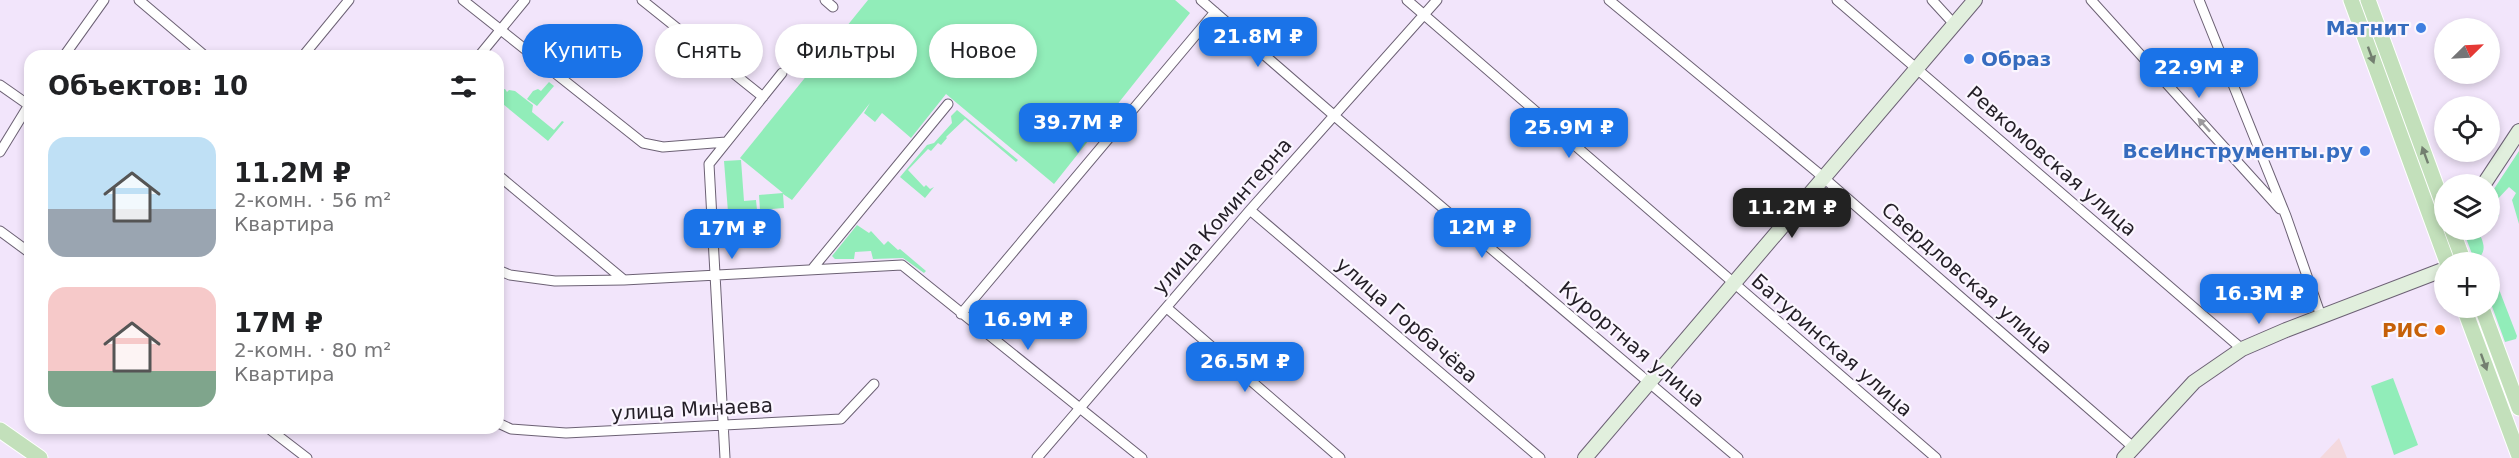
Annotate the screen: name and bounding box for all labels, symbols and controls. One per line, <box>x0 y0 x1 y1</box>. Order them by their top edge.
place label: Магнит <box>2326 16 2409 40</box>
pin: 21.8M ₽ <box>1203 17 1313 68</box>
north arrow <box>2434 18 2500 84</box>
map controls <box>2434 18 2500 318</box>
marker: Магнит <box>2414 21 2428 35</box>
chip: Купить <box>522 24 643 78</box>
chip: Снять <box>655 24 763 78</box>
chip: Фильтры <box>775 24 917 78</box>
chip: Новое <box>929 24 1037 78</box>
text: 21.8M ₽ <box>1213 24 1303 48</box>
one-way arrow <box>2366 46 2376 64</box>
place label: Образ <box>1981 47 2051 71</box>
pin: 22.9M ₽ <box>2144 48 2254 99</box>
marker: Образ <box>1962 52 1976 66</box>
text: 22.9M ₽ <box>2154 55 2244 79</box>
icon: filters <box>447 70 480 103</box>
text: Объектов: 10 <box>48 71 248 101</box>
street label: Ревкомовская улица <box>1962 81 2142 241</box>
button: locate <box>2434 96 2500 162</box>
pin: 39.7M ₽ <box>1023 103 1133 154</box>
pin: 25.9M ₽ <box>1514 108 1624 159</box>
text: 39.7M ₽ <box>1033 110 1123 134</box>
text: 25.9M ₽ <box>1524 115 1614 139</box>
one-way arrow <box>2197 118 2211 133</box>
street label: улица Коминтерна <box>1148 133 1296 299</box>
place label: ВсеИнструменты.ру <box>2123 139 2353 163</box>
marker: ВсеИнструменты.ру <box>2358 144 2372 158</box>
one-way arrow <box>2420 146 2429 164</box>
text: 11.2M ₽ <box>234 158 351 188</box>
icon: home <box>96 161 168 233</box>
button: layers <box>2434 174 2500 240</box>
text: 2-комн. · 56 m² <box>234 188 391 212</box>
pin: 11.2M ₽ <box>1737 188 1847 239</box>
text: 11.2M ₽ <box>1747 195 1837 219</box>
street label: Свердловская улица <box>1877 197 2057 359</box>
pin: 12M ₽ <box>1440 208 1524 259</box>
pin: 17M ₽ <box>690 209 774 260</box>
text: Квартира <box>234 212 335 236</box>
text: 12M ₽ <box>1448 215 1516 239</box>
text: 17M ₽ <box>698 216 766 240</box>
street label: улица Горбачёва <box>1331 252 1483 388</box>
button: + <box>2434 252 2500 318</box>
street label: Батуринская улица <box>1747 269 1917 421</box>
pin: 16.3M ₽ <box>2204 274 2314 325</box>
street label: Курортная улица <box>1554 276 1710 412</box>
text: 16.3M ₽ <box>2214 281 2304 305</box>
pin: 16.9M ₽ <box>973 300 1083 351</box>
text: 16.9M ₽ <box>983 307 1073 331</box>
text: 17M ₽ <box>234 308 323 338</box>
icon: home <box>96 311 168 383</box>
place label: РИС <box>2382 318 2428 342</box>
marker: РИС <box>2433 323 2447 337</box>
text: 2-комн. · 80 m² <box>234 338 391 362</box>
pin: 26.5M ₽ <box>1190 342 1300 393</box>
text: 26.5M ₽ <box>1200 349 1290 373</box>
one-way arrow <box>2480 353 2490 371</box>
text: Квартира <box>234 362 335 386</box>
street label: улица Минаева <box>611 393 773 425</box>

